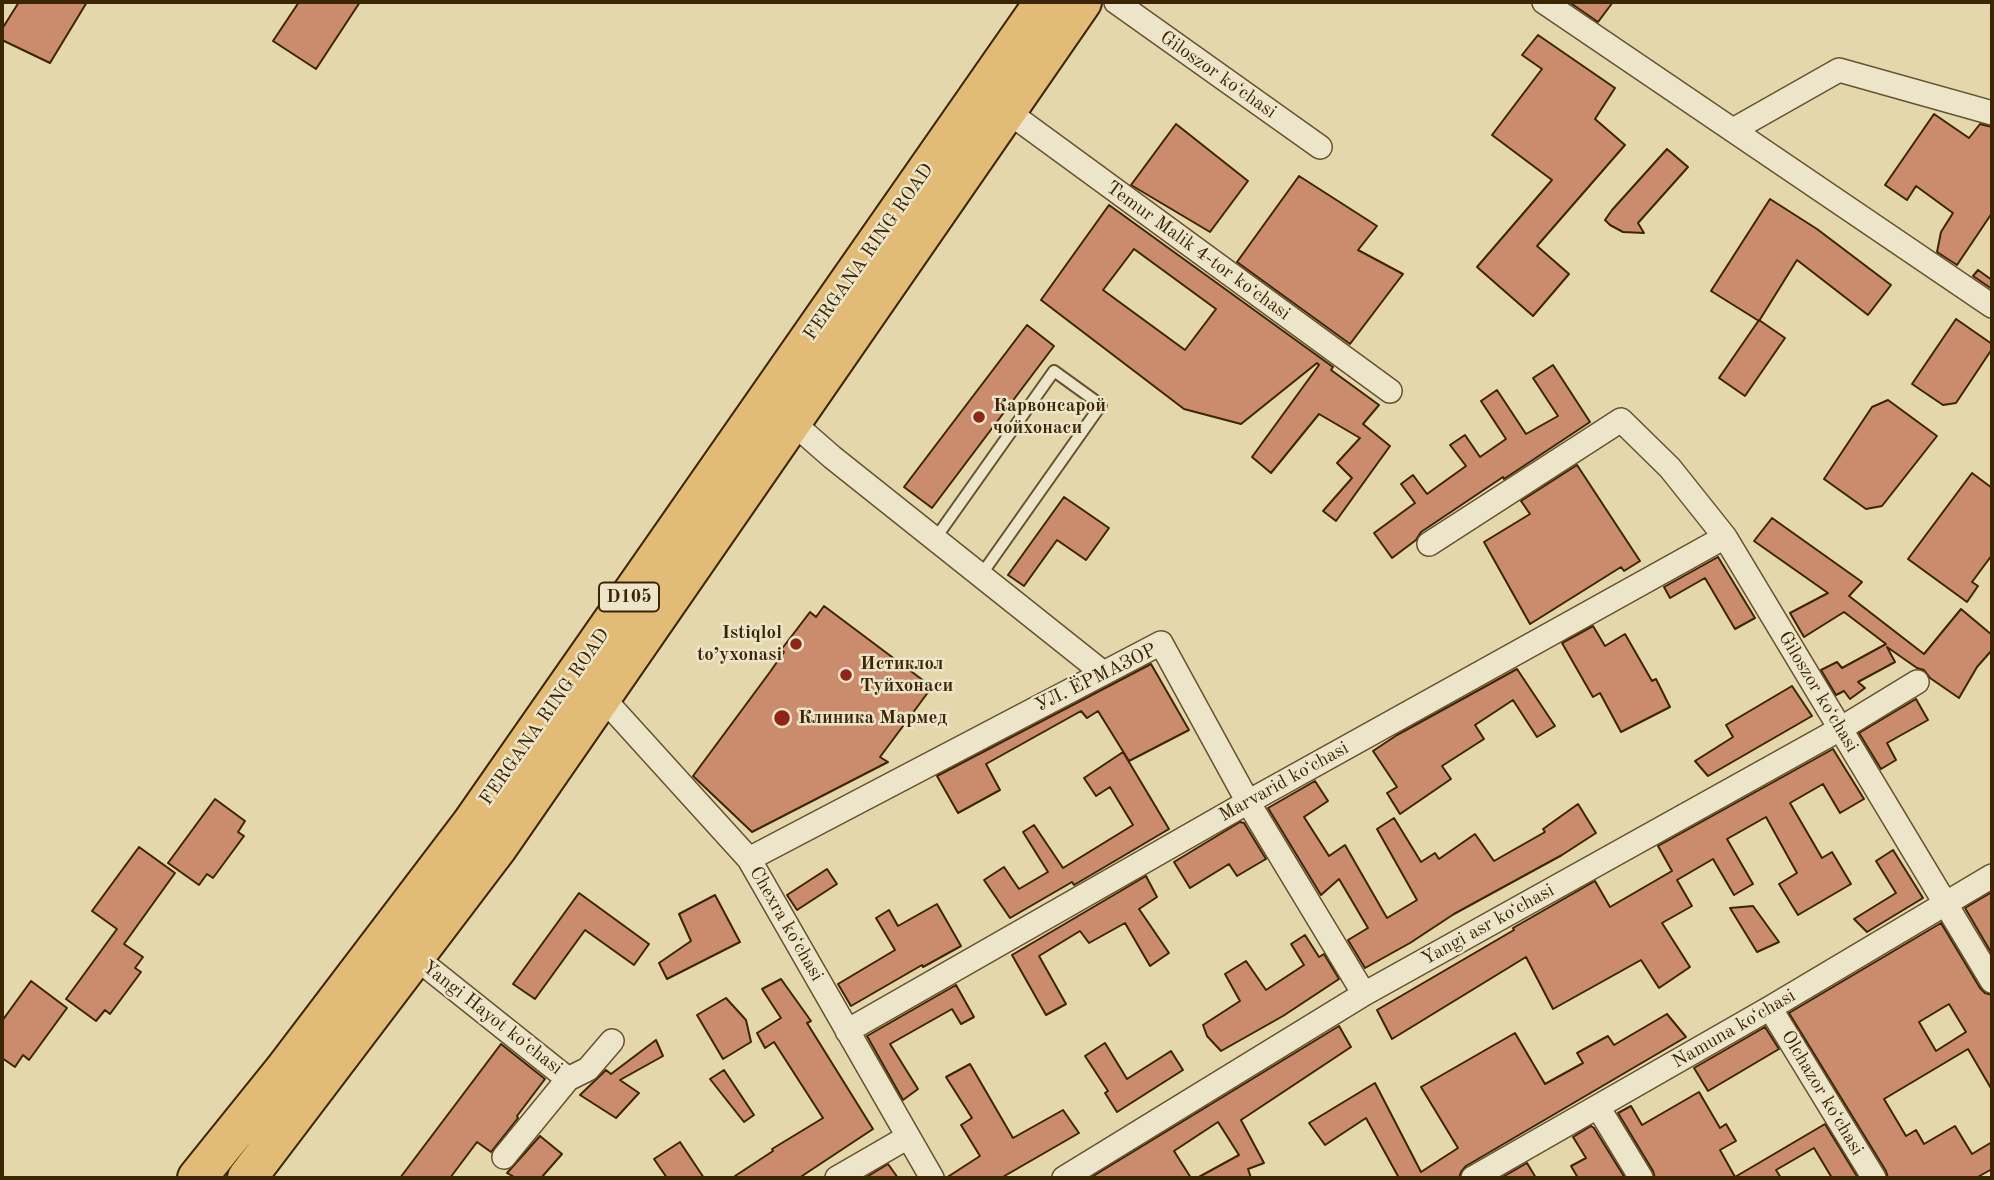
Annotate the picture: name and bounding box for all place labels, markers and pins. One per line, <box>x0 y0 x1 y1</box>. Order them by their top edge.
place label: Карвонсарой чойхонаси <box>993 395 1106 439</box>
marker: Карвонсарой чойхонаси <box>971 409 987 425</box>
place label: Istiqlol to’yxonasi <box>697 622 782 666</box>
marker: Istiqlol to’yxonasi <box>788 636 804 652</box>
place label: Истиклол Туйхонаси <box>860 653 953 697</box>
marker: Истиклол Туйхонаси <box>838 667 854 683</box>
place label: Клиника Мармед <box>798 707 947 729</box>
marker: Клиника Мармед <box>772 708 792 728</box>

